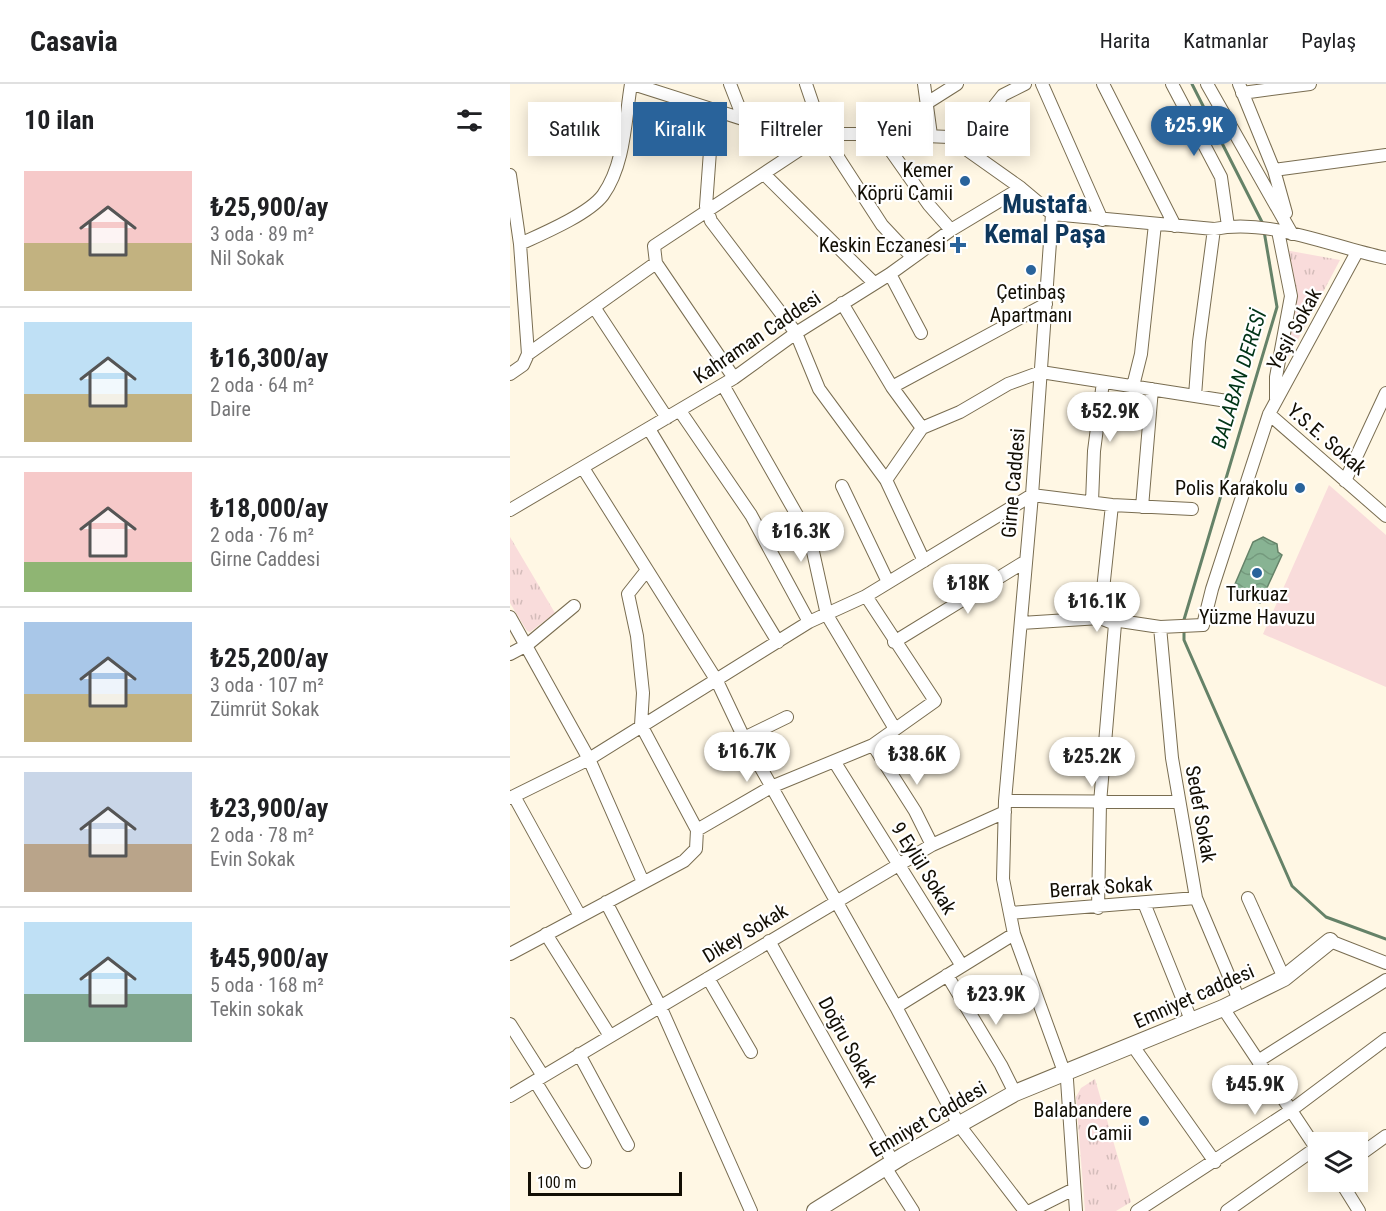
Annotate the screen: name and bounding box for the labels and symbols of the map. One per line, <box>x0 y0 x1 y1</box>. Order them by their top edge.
pin: ₺25.9K <box>1145 106 1243 157</box>
place label: Kemer Köprü Camii <box>857 158 953 205</box>
marker: Kemer Köprü Camii <box>958 174 972 188</box>
district label: Mustafa Kemal Paşa <box>984 189 1106 249</box>
place label: Keskin Eczanesi <box>819 233 946 257</box>
marker: Keskin Eczanesi <box>951 238 965 252</box>
marker: Çetinbaş Apartmanı <box>1024 263 1038 277</box>
place label: Çetinbaş Apartmanı <box>990 280 1072 327</box>
street label: Yeşil Sokak <box>1262 284 1326 374</box>
street label: Kahraman Caddesi <box>689 286 825 388</box>
water label: BALABAN DERESİ <box>1207 306 1272 451</box>
pin: ₺52.9K <box>1061 392 1159 443</box>
street label: Y.S.E. Sokak <box>1282 398 1372 480</box>
street label: Girne Caddesi <box>996 427 1030 539</box>
place label: Polis Karakolu <box>1175 476 1288 500</box>
marker: Polis Karakolu <box>1293 481 1307 495</box>
pin: ₺16.3K <box>752 512 850 563</box>
pin: ₺18K <box>932 564 1004 615</box>
marker: Turkuaz Yüzme Havuzu <box>1250 566 1264 580</box>
pin: ₺16.1K <box>1048 582 1146 633</box>
place label: Turkuaz Yüzme Havuzu <box>1199 582 1315 629</box>
pin: ₺16.7K <box>698 732 796 783</box>
pin: ₺38.6K <box>868 735 966 786</box>
pin: ₺25.2K <box>1043 737 1141 788</box>
street label: Sedef Sokak <box>1181 764 1221 864</box>
street label: 9 Eylül Sokak <box>886 818 962 918</box>
street label: Berrak Sokak <box>1049 871 1153 903</box>
street label: Dikey Sokak <box>698 898 792 968</box>
street label: Emniyet caddesi <box>1130 959 1258 1033</box>
pin: ₺23.9K <box>947 975 1045 1026</box>
street label: Doğru Sokak <box>813 993 883 1091</box>
pin: ₺45.9K <box>1206 1065 1304 1116</box>
street label: Emniyet Caddesi <box>865 1076 991 1162</box>
place label: Balabandere Camii <box>1034 1098 1132 1145</box>
marker: Balabandere Camii <box>1137 1114 1151 1128</box>
scale bar <box>528 1169 682 1196</box>

